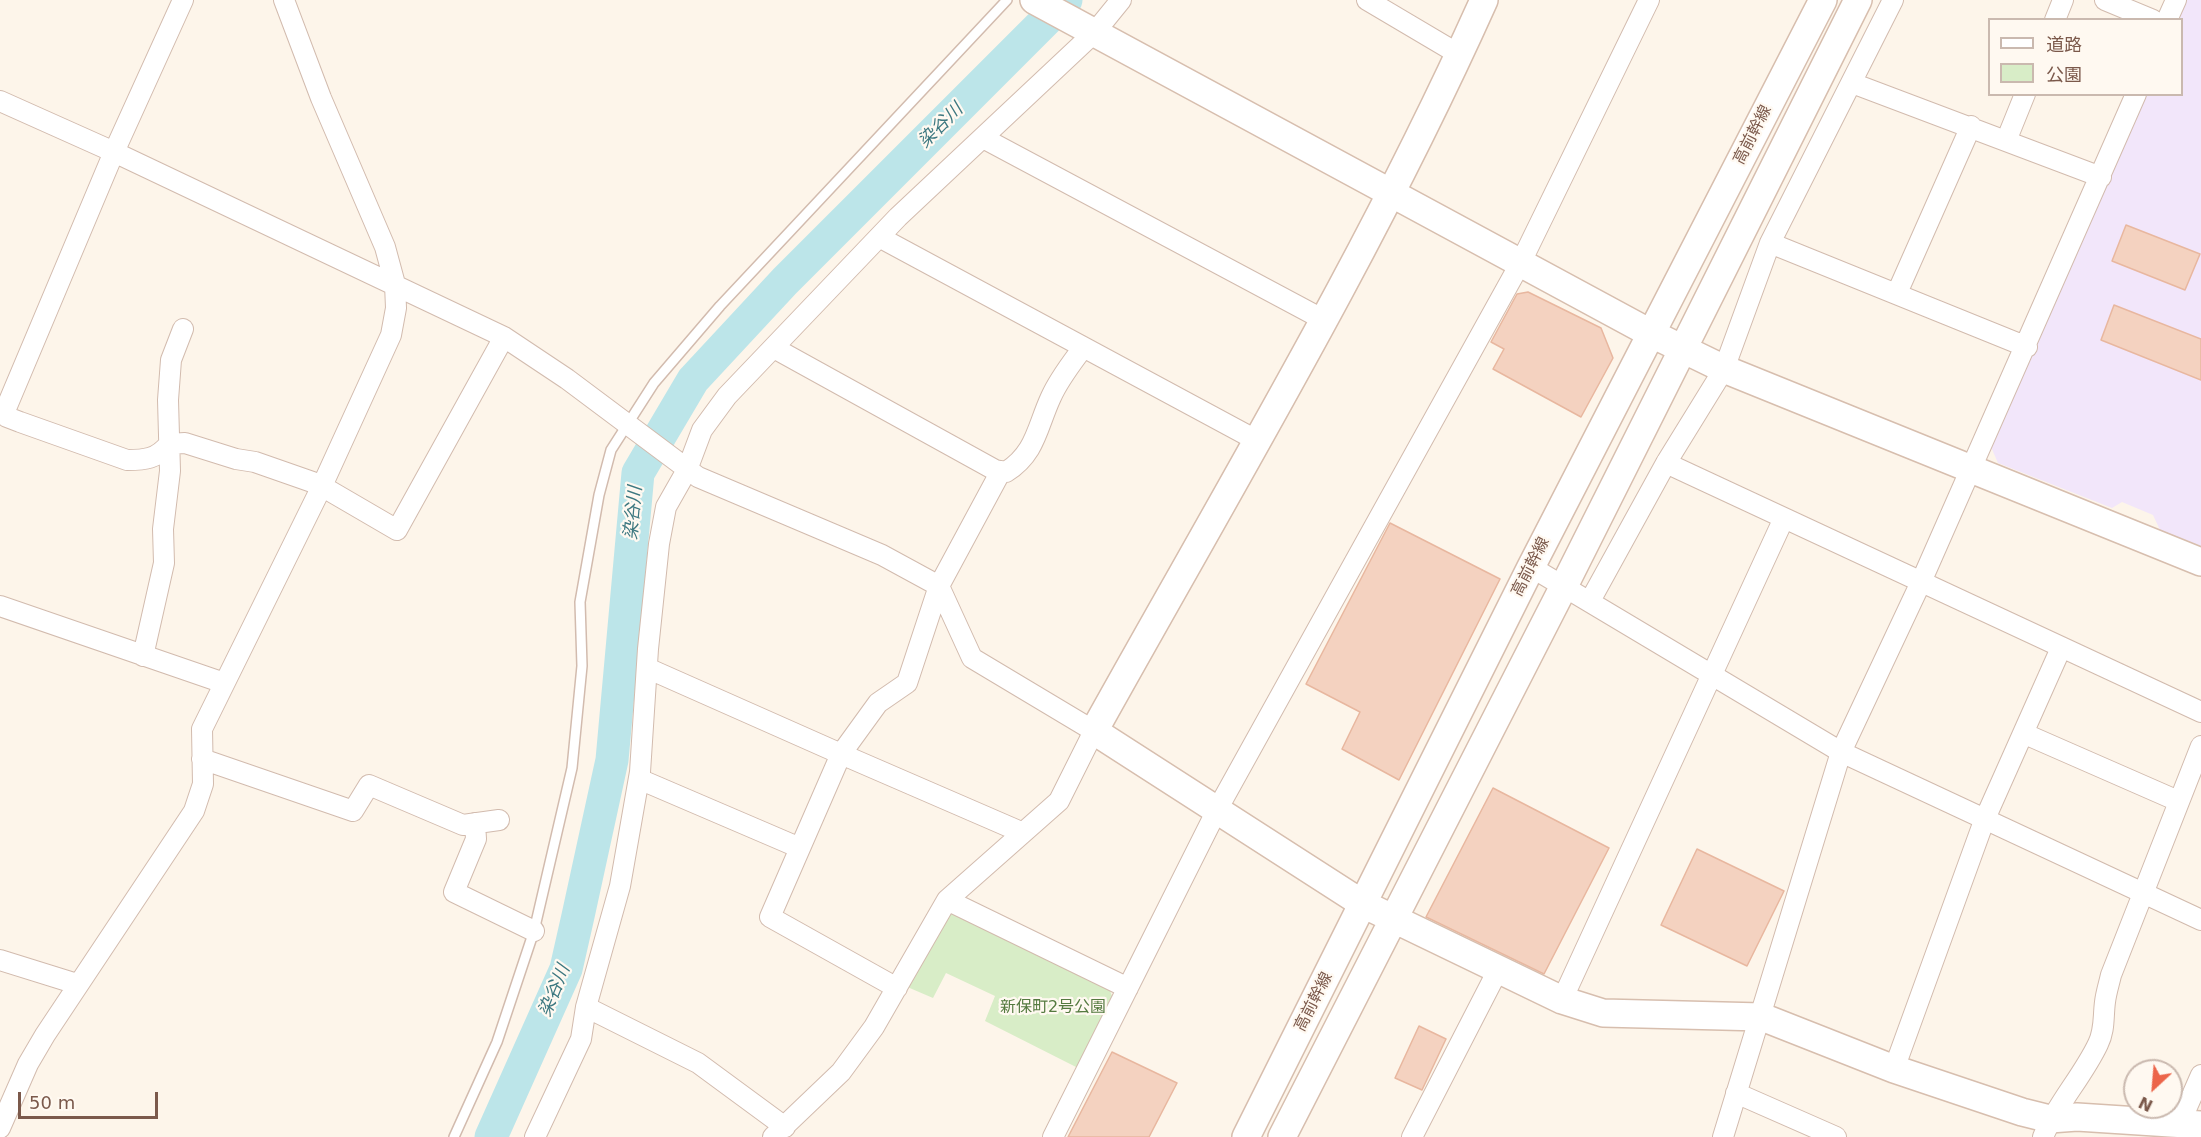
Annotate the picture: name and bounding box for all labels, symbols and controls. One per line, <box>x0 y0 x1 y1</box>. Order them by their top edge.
legend <box>1988 18 2183 96</box>
text: 道路 <box>2046 34 2082 55</box>
text: 公園 <box>2046 64 2082 85</box>
water label: 染谷川 <box>914 99 968 153</box>
street label: 高前幹線 <box>1730 102 1776 168</box>
water label: 染谷川 <box>621 485 647 541</box>
street label: 高前幹線 <box>1508 534 1554 600</box>
water label: 染谷川 <box>535 962 575 1020</box>
street label: 高前幹線 <box>1291 969 1337 1035</box>
park label: 新保町2号公園 <box>1000 998 1106 1018</box>
north arrow <box>2123 1059 2183 1119</box>
scale bar <box>21 1080 160 1118</box>
text: 50 m <box>29 1092 75 1113</box>
text: N <box>2136 1092 2156 1115</box>

